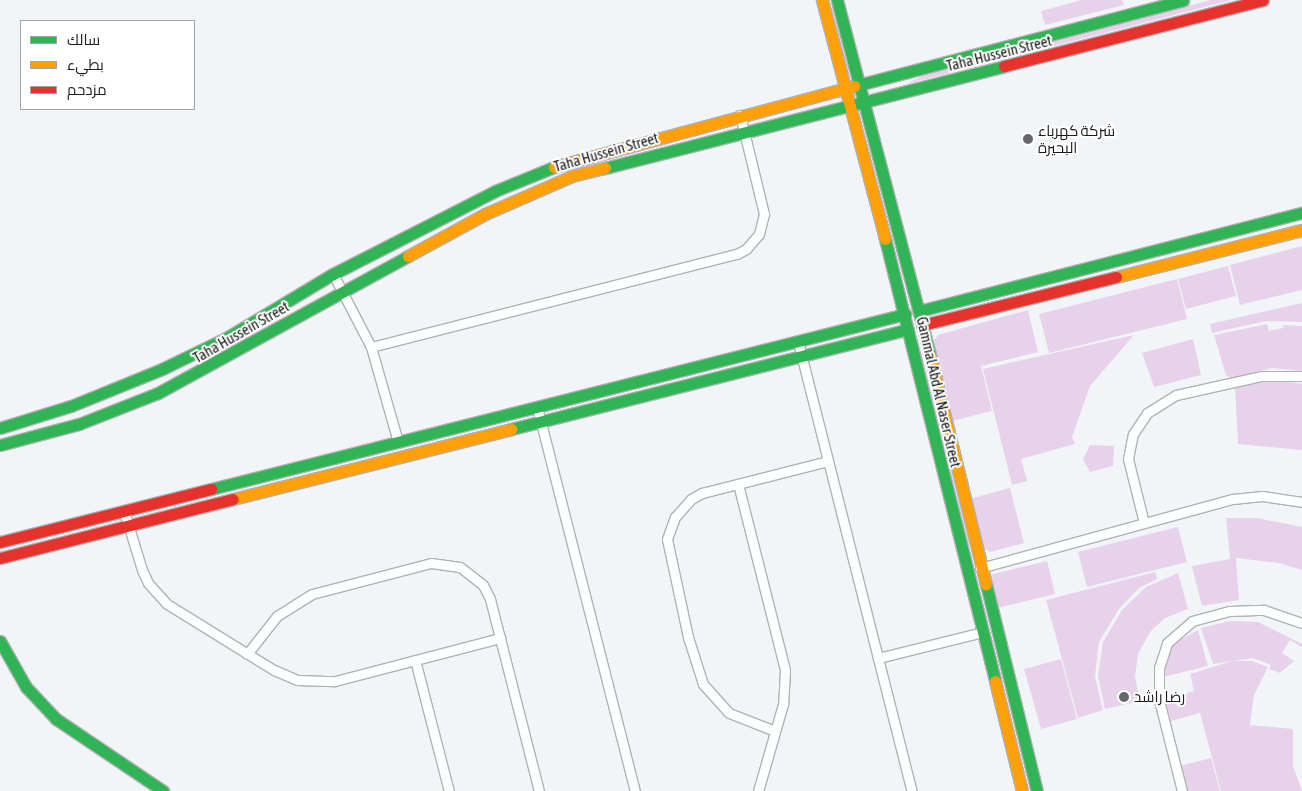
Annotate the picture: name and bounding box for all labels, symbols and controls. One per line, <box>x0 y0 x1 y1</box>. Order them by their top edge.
legend <box>20 20 195 110</box>
text: سالك <box>67 31 100 48</box>
street label: Taha Hussein Street <box>944 31 1054 75</box>
text: بطيء <box>67 56 104 73</box>
text: مزدحم <box>67 81 107 98</box>
place label: شركة كهرباء البحيرة <box>1038 121 1115 156</box>
street label: Taha Hussein Street <box>552 128 660 176</box>
marker: شركة كهرباء البحيرة <box>1022 133 1034 145</box>
street label: Taha Hussein Street <box>190 297 292 367</box>
street label: Gammal Abd Al Naser Street <box>913 315 965 469</box>
place label: رضا راشد <box>1134 688 1185 706</box>
marker: رضا راشد <box>1118 691 1130 703</box>

